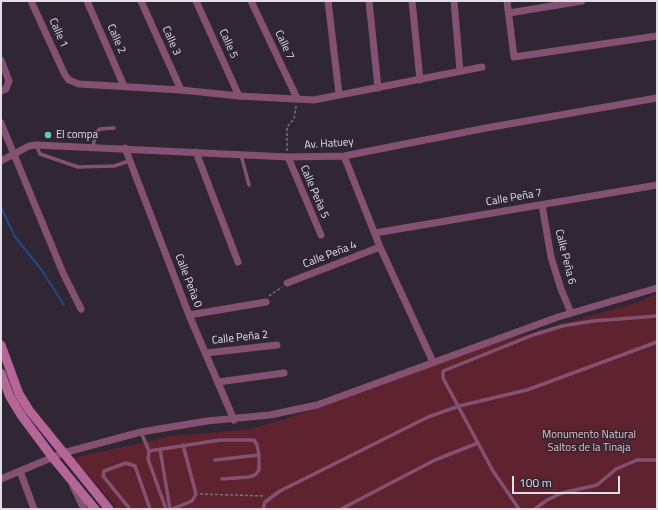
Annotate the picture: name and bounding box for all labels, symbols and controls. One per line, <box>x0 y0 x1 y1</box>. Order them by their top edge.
street label: Calle 1 <box>46 16 70 50</box>
street label: Calle 2 <box>104 22 128 56</box>
street label: Calle 3 <box>159 24 183 58</box>
street label: Calle 5 <box>216 27 240 61</box>
street label: Calle 7 <box>272 28 296 62</box>
place label: El compa <box>56 128 98 142</box>
marker: El compa <box>43 130 53 140</box>
street label: Av. Hatuey <box>304 136 354 152</box>
street label: Calle Peña 5 <box>297 163 331 221</box>
street label: Calle Peña 7 <box>485 187 543 209</box>
street label: Calle Peña 6 <box>552 228 578 286</box>
street label: Calle Peña 4 <box>301 239 359 271</box>
street label: Calle Peña 0 <box>172 252 204 310</box>
street label: Calle Peña 2 <box>211 328 269 348</box>
park label: Monumento Natural Saltos de la Tinaja <box>542 428 636 454</box>
scale bar <box>514 468 622 494</box>
text: 100 m <box>519 473 552 492</box>

